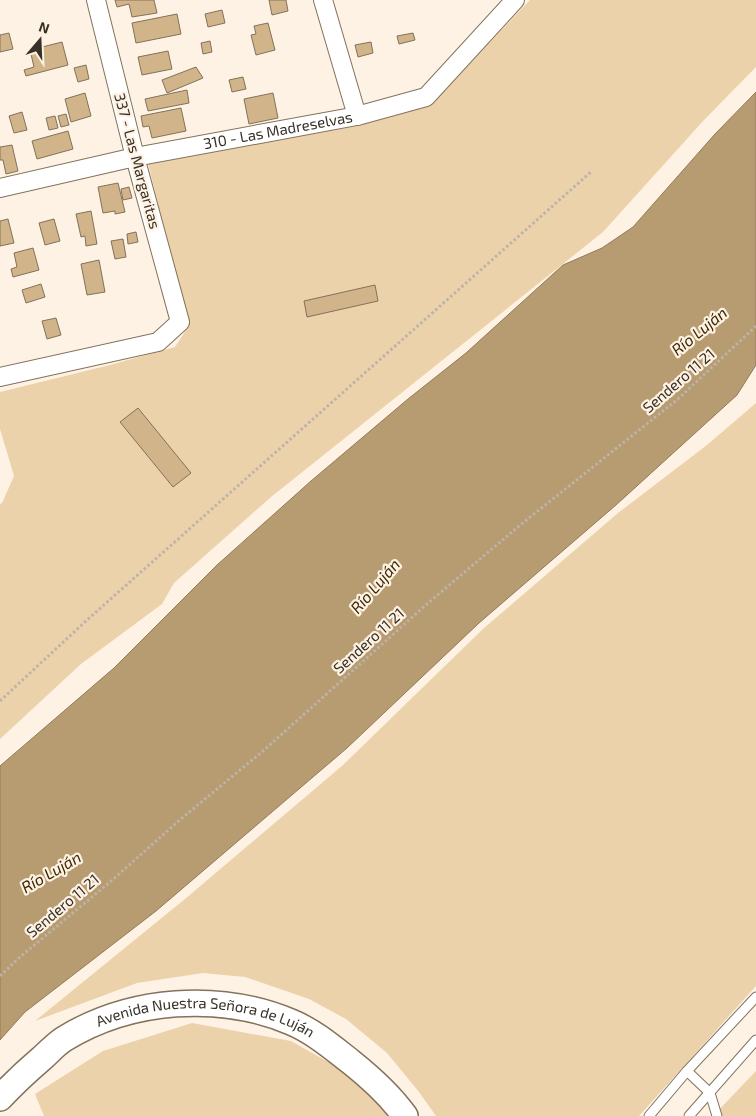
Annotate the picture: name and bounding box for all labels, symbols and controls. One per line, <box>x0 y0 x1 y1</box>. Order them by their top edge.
north arrow <box>15 15 65 65</box>
text: N <box>37 18 52 37</box>
street label: 337 - Las Margaritas <box>111 91 165 231</box>
street label: 310 - Las Madreselvas <box>202 107 354 152</box>
water label: Río Luján <box>667 302 731 360</box>
street label: Sendero 11 21 <box>639 344 718 416</box>
water label: Río Luján <box>346 555 404 617</box>
street label: Sendero 11 21 <box>329 604 408 677</box>
water label: Río Luján <box>17 847 85 897</box>
street label: Sendero 11 21 <box>22 870 102 941</box>
street label: Avenida Nuestra Señora de Luján <box>93 993 318 1041</box>

